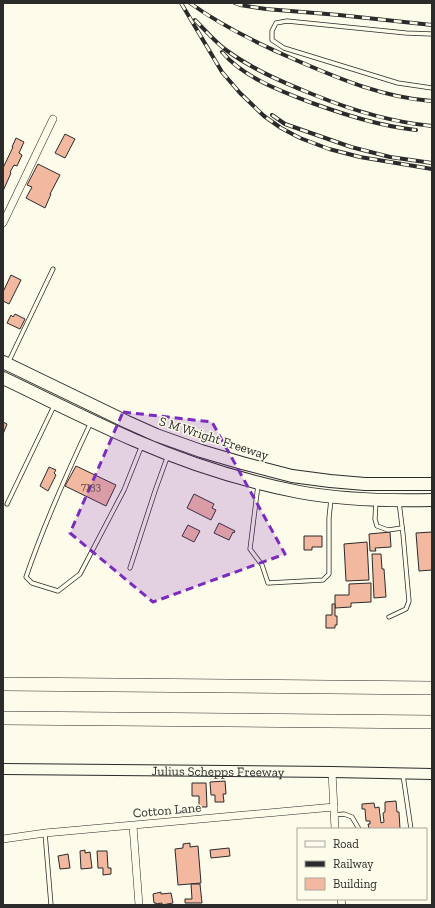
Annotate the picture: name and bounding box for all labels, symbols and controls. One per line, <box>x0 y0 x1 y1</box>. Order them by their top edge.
street label: S M Wright Freeway <box>157 413 271 463</box>
house number: 7133 <box>81 480 101 493</box>
street label: Julius Schepps Freeway <box>151 763 285 779</box>
street label: Cotton Lane <box>132 800 202 820</box>
legend <box>297 828 427 900</box>
text: Road <box>333 837 359 851</box>
text: Railway <box>333 857 374 871</box>
text: Building <box>333 877 377 891</box>

